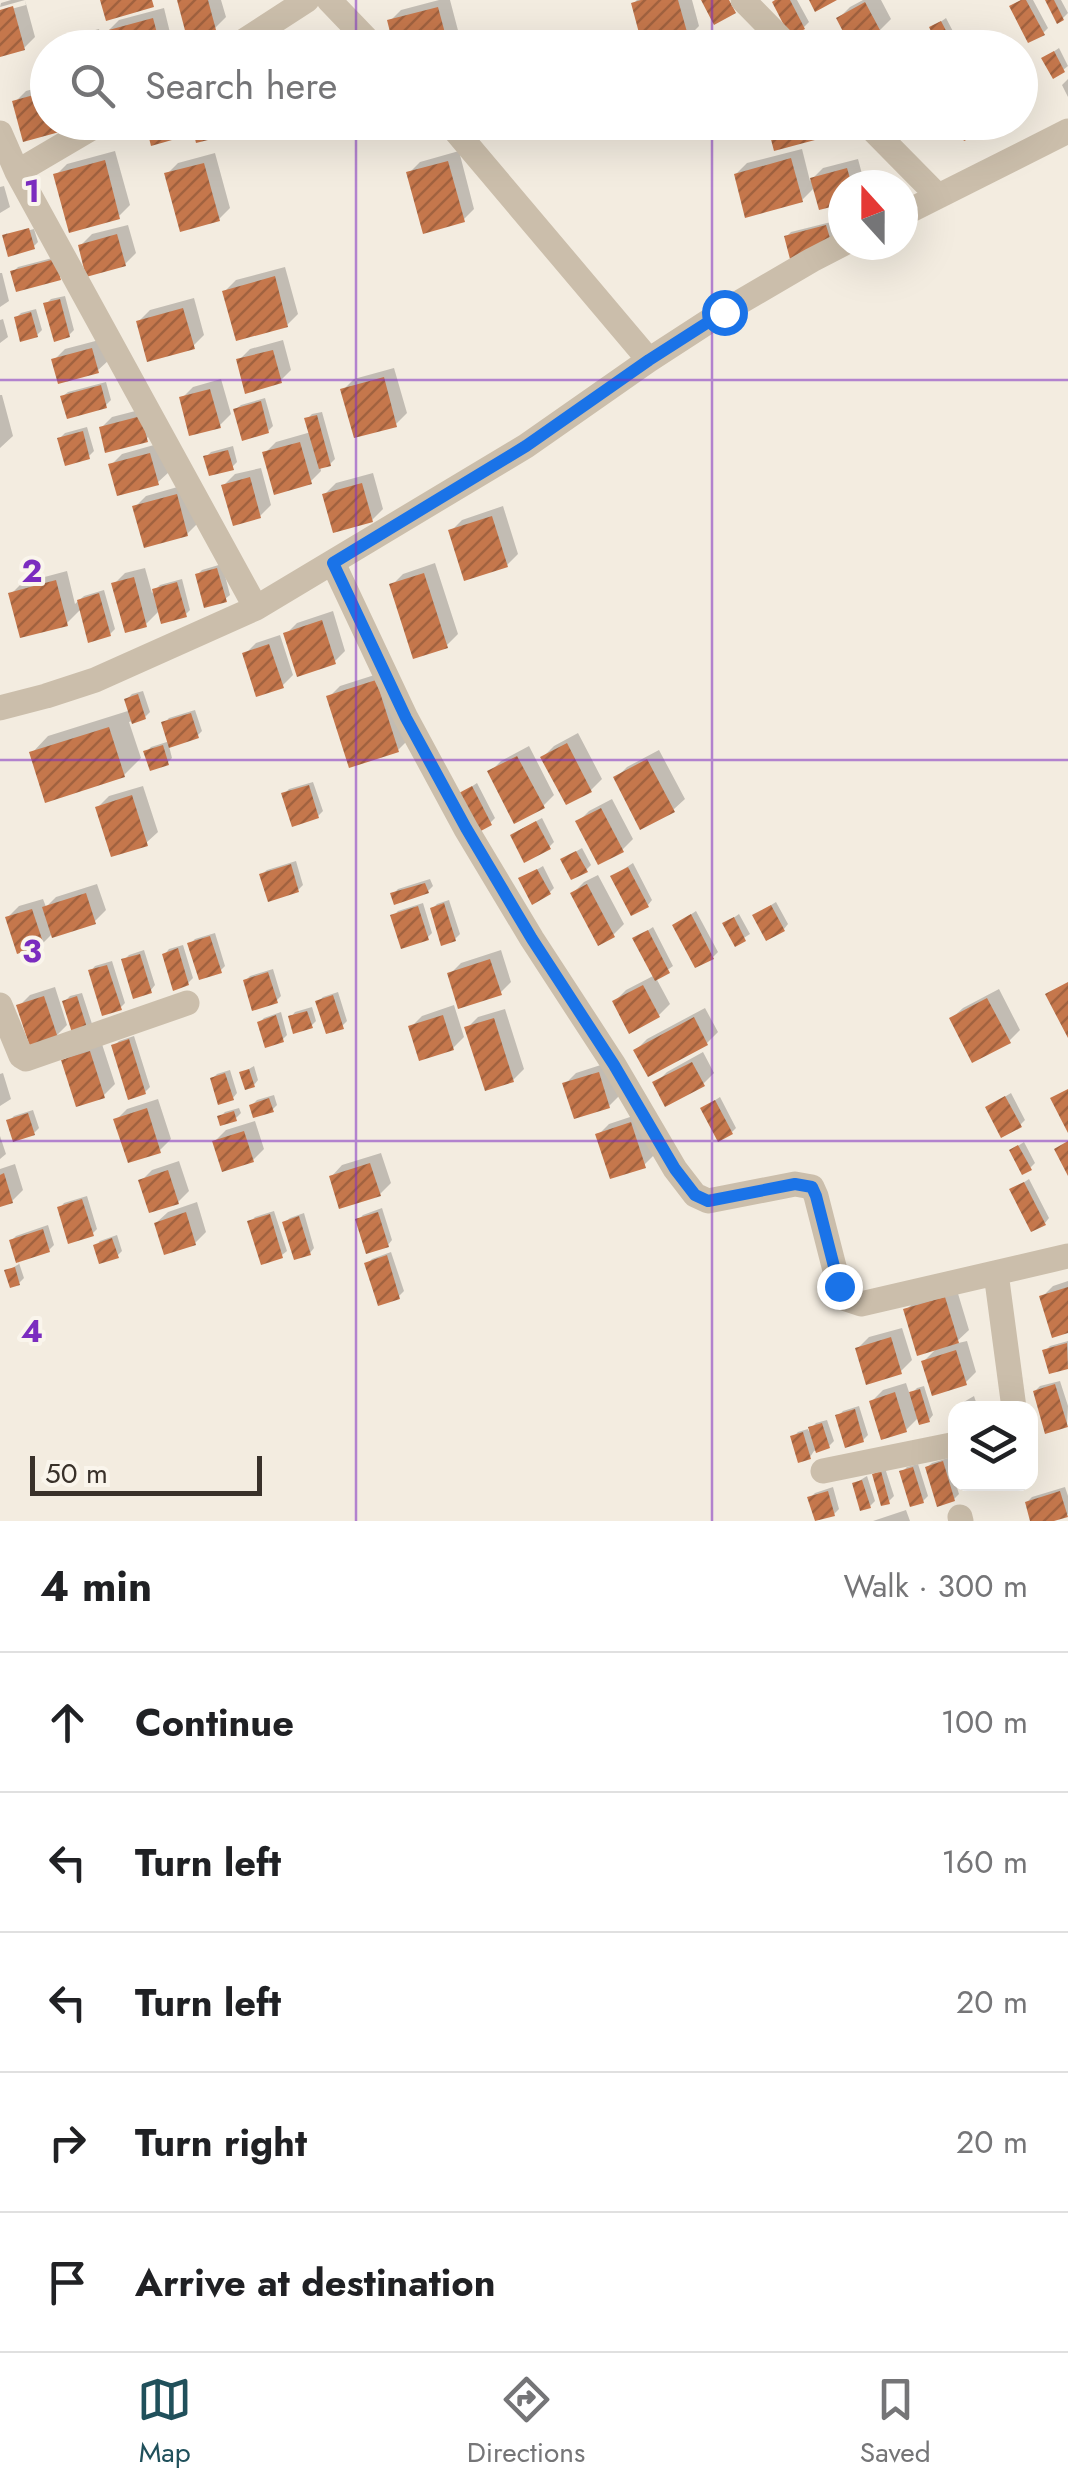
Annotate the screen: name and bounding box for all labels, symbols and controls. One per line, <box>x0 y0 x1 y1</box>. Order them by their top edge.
search box <box>30 30 1038 140</box>
icon: search <box>65 58 120 113</box>
text: Search here <box>145 58 337 113</box>
text: 1 <box>24 168 40 214</box>
north arrow <box>828 170 918 260</box>
route start <box>702 290 748 336</box>
text: 2 <box>22 548 43 594</box>
text: 3 <box>22 928 42 974</box>
route end <box>817 1264 863 1310</box>
text: 4 <box>21 1308 43 1354</box>
map controls <box>948 1401 1038 1491</box>
button: layers <box>948 1401 1038 1491</box>
scale bar <box>30 1451 262 1496</box>
text: 50 m <box>45 1453 108 1494</box>
text: 4 min <box>40 1556 152 1617</box>
text: Walk · 300 m <box>843 1563 1028 1609</box>
icon: ahead <box>40 1695 95 1750</box>
text: Continue <box>135 1695 294 1750</box>
text: 100 m <box>941 1699 1028 1745</box>
icon: left <box>40 1835 95 1890</box>
text: Turn left <box>135 1835 281 1890</box>
text: 160 m <box>941 1839 1028 1885</box>
icon: left <box>40 1975 95 2030</box>
text: Turn left <box>135 1975 281 2030</box>
text: 20 m <box>956 1979 1028 2025</box>
icon: right <box>40 2115 95 2170</box>
text: Turn right <box>135 2115 307 2170</box>
text: 20 m <box>956 2119 1028 2165</box>
icon: arrive <box>40 2255 95 2310</box>
text: Arrive at destination <box>135 2255 496 2310</box>
tab: Map <box>137 2372 192 2473</box>
tab: Directions <box>467 2372 585 2473</box>
tab: Saved <box>860 2372 931 2473</box>

